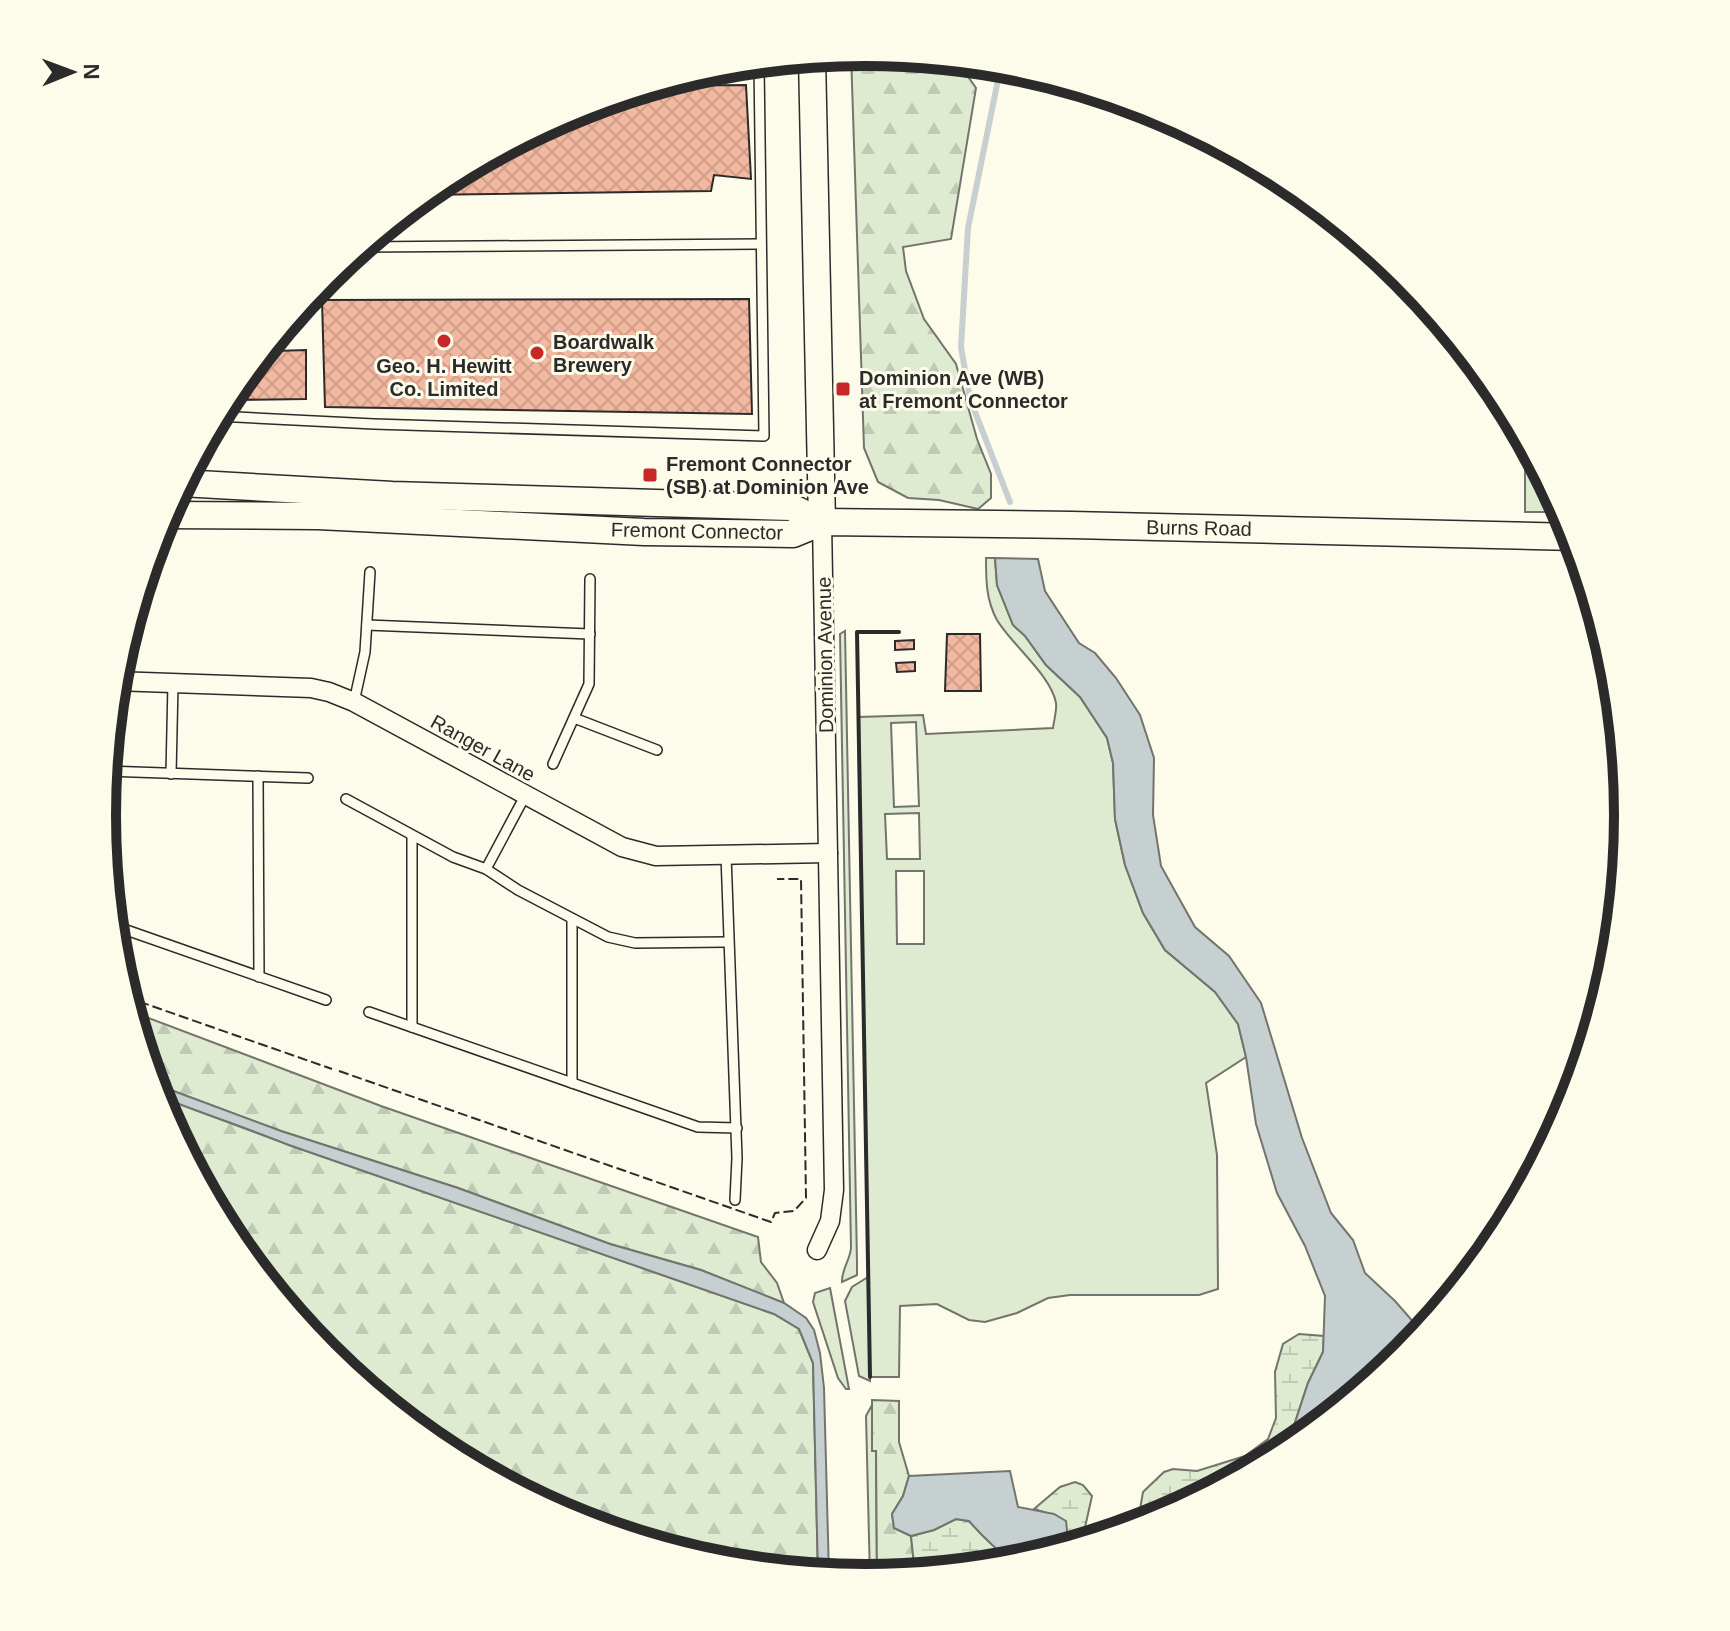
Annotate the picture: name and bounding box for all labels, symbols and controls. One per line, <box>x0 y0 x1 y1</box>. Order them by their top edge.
north arrow <box>32 32 112 112</box>
text: N <box>79 63 104 80</box>
place label: Boardwalk Brewery <box>553 331 655 376</box>
marker: Geo. H. Hewitt Co. Limited <box>435 332 453 350</box>
marker: Boardwalk Brewery <box>528 344 546 362</box>
place label: Geo. H. Hewitt Co. Limited <box>376 355 512 400</box>
place label: Dominion Ave (WB) at Fremont Connector <box>859 367 1068 412</box>
marker: Dominion Ave (WB) at Fremont Connector <box>834 380 852 398</box>
place label: Fremont Connector (SB) at Dominion Ave <box>666 453 869 498</box>
marker: Fremont Connector (SB) at Dominion Ave <box>641 466 659 484</box>
street label: Burns Road <box>1146 516 1252 540</box>
street label: Fremont Connector <box>611 518 784 544</box>
street label: Dominion Avenue <box>813 577 837 733</box>
street label: Ranger Lane <box>427 710 539 786</box>

